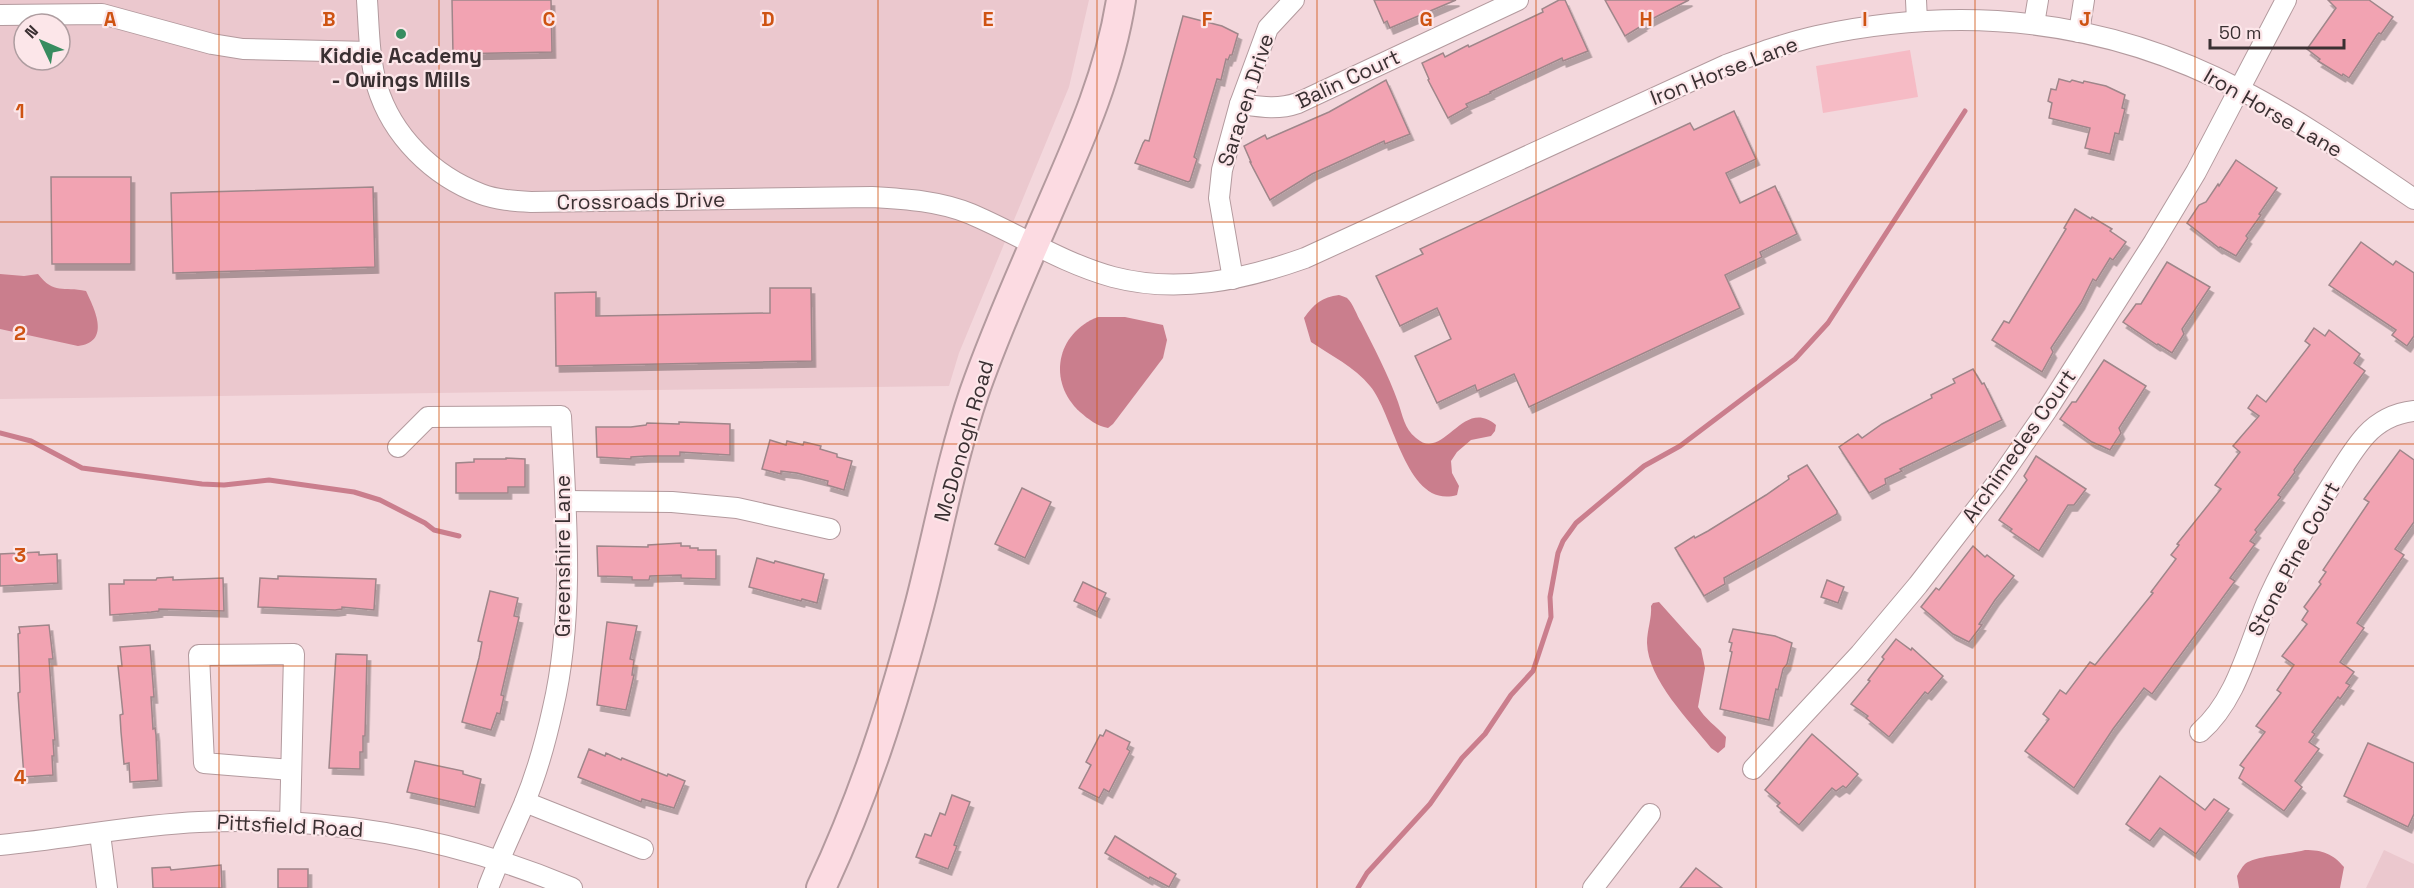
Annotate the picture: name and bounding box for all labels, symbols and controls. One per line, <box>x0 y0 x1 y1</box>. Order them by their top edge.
text: A <box>104 6 117 32</box>
text: B <box>322 6 336 32</box>
text: C <box>543 6 556 32</box>
text: D <box>761 6 775 32</box>
text: E <box>982 6 994 32</box>
text: F <box>1202 6 1213 32</box>
text: G <box>1419 6 1433 32</box>
text: H <box>1639 6 1653 32</box>
text: I <box>1862 6 1868 32</box>
text: J <box>2079 6 2091 32</box>
north arrow <box>12 12 72 72</box>
scale bar <box>2210 12 2344 50</box>
text: N <box>20 21 43 43</box>
text: 50 m <box>2219 21 2261 44</box>
marker: Kiddie Academy - Owings Mills <box>394 27 408 41</box>
street label: Saracen Drive <box>1211 30 1280 170</box>
street label: Iron Horse Lane <box>1646 30 1802 111</box>
place label: Kiddie Academy - Owings Mills <box>320 42 482 93</box>
street label: Balin Court <box>1292 43 1404 114</box>
street label: Iron Horse Lane <box>2199 62 2348 163</box>
text: 1 <box>15 98 25 124</box>
street label: Crossroads Drive <box>556 186 726 215</box>
text: 2 <box>14 320 26 346</box>
street label: McDonogh Road <box>928 357 999 525</box>
street label: Archimedes Court <box>1956 364 2082 528</box>
street label: Greenshire Lane <box>549 475 576 637</box>
street label: Stone Pine Court <box>2241 477 2346 641</box>
text: 3 <box>14 542 26 568</box>
text: 4 <box>14 764 27 790</box>
street label: Pittsfield Road <box>216 808 364 843</box>

